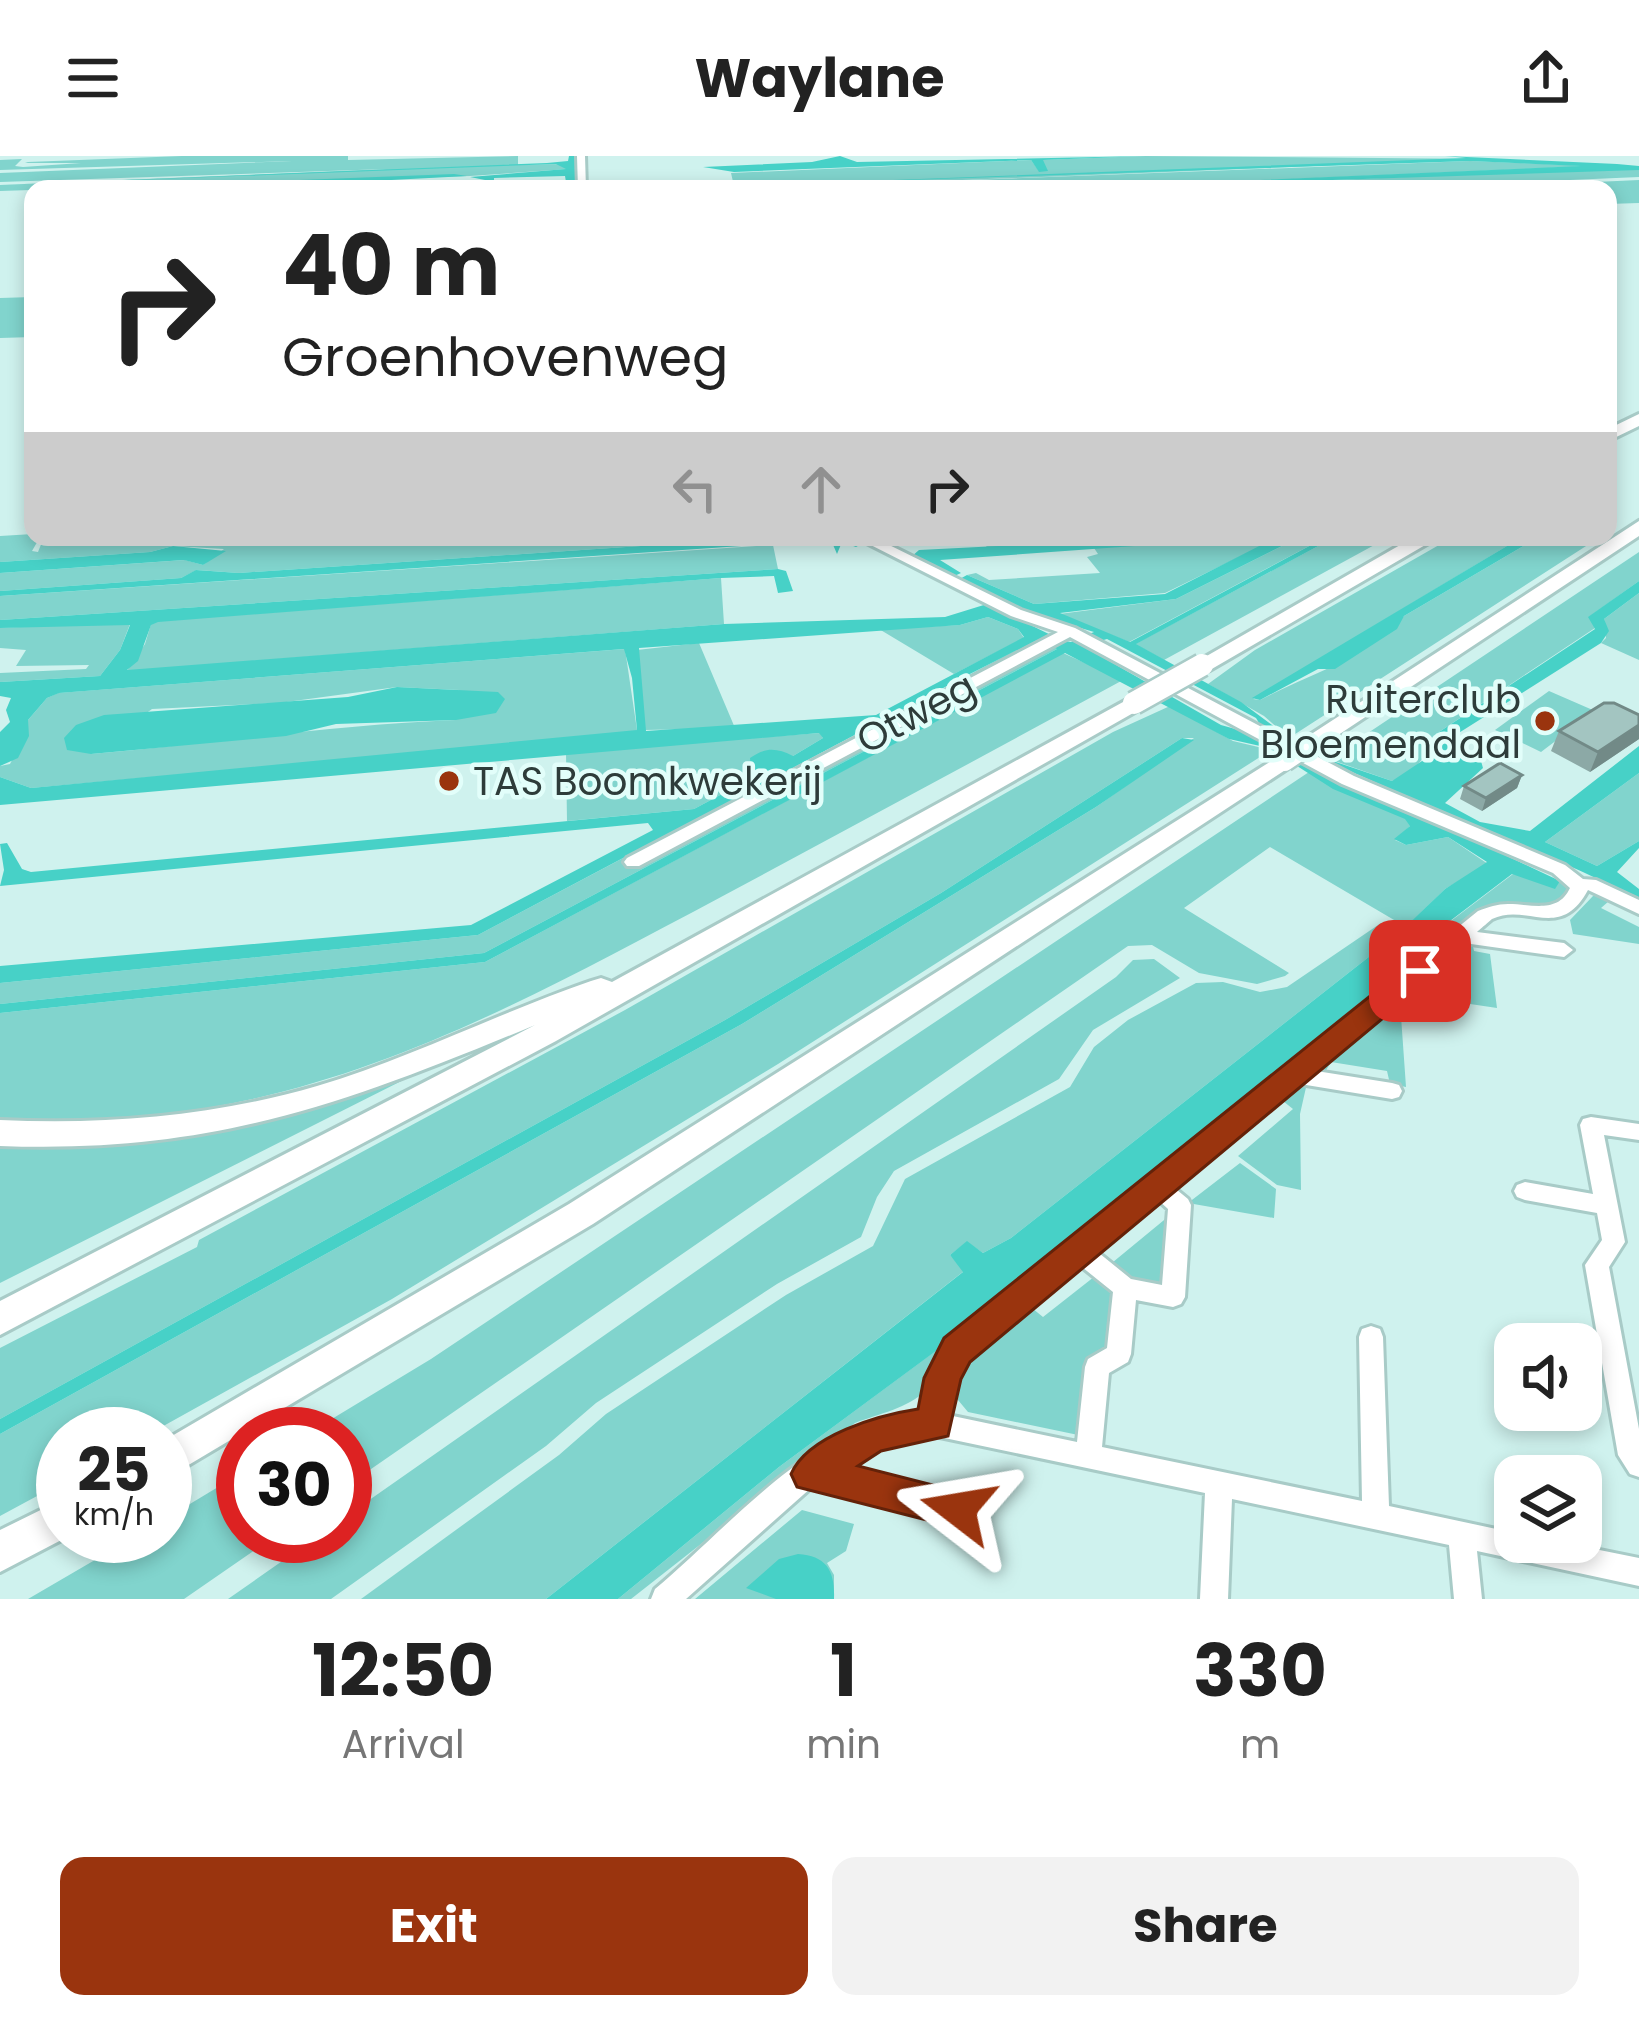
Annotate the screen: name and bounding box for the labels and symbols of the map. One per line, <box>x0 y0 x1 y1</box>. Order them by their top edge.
street label: Otweg <box>847 659 985 767</box>
place label: Ruiterclub Bloemendaal <box>1260 672 1521 772</box>
marker: Ruiterclub Bloemendaal <box>1532 708 1558 734</box>
place label: TAS Boomkwekerij <box>473 754 822 809</box>
marker: TAS Boomkwekerij <box>436 768 462 794</box>
pin <box>1369 920 1471 1022</box>
speed limit sign: 30 <box>216 1407 372 1563</box>
position arrow <box>895 1446 1021 1572</box>

